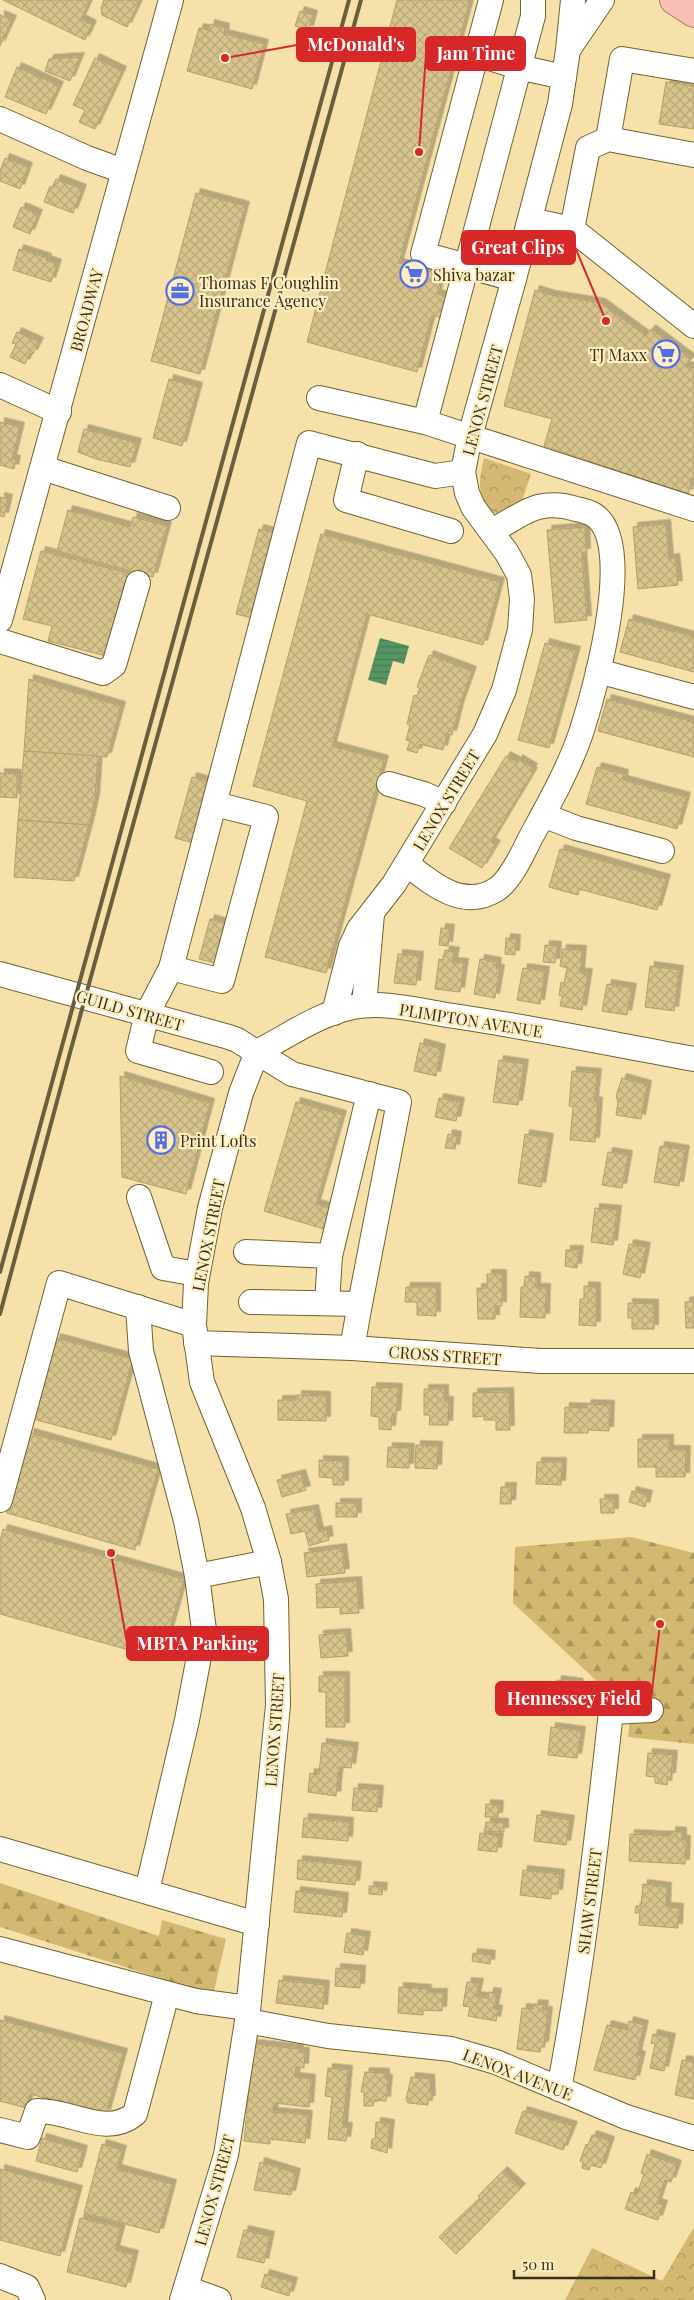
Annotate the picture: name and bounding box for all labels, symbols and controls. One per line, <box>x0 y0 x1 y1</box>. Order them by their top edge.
callout: McDonald's <box>297 28 415 61</box>
text: McDonald's <box>307 32 405 56</box>
callout: Jam Time <box>426 37 525 70</box>
text: Jam Time <box>436 41 515 65</box>
callout: Great Clips <box>462 231 575 264</box>
text: Great Clips <box>471 235 565 259</box>
supermarket icon: Shiva bazar <box>399 259 429 289</box>
place label: Shiva bazar <box>433 264 515 285</box>
street label: BROADWAY <box>65 266 107 354</box>
place label: Thomas F Coughlin Insurance Agency <box>199 272 339 311</box>
office icon: Thomas F Coughlin Insurance Agency <box>165 276 195 306</box>
supermarket icon: TJ Maxx <box>651 339 681 369</box>
street label: LENOX STREET <box>457 342 507 458</box>
place label: TJ Maxx <box>589 344 648 365</box>
street label: LENOX STREET <box>408 746 484 854</box>
street label: GUILD STREET <box>74 985 186 1035</box>
street label: PLIMPTON AVENUE <box>398 998 544 1042</box>
building icon: Print Lofts <box>146 1125 176 1155</box>
place label: Print Lofts <box>180 1130 256 1151</box>
street label: LENOX STREET <box>187 1177 229 1293</box>
street label: CROSS STREET <box>388 1341 502 1369</box>
callout: MBTA Parking <box>127 1627 268 1660</box>
text: MBTA Parking <box>136 1631 258 1655</box>
street label: LENOX STREET <box>260 1672 288 1788</box>
callout: Hennessey Field <box>496 1682 651 1715</box>
text: Hennessey Field <box>507 1686 641 1710</box>
street label: SHAW STREET <box>572 1847 606 1955</box>
street label: LENOX AVENUE <box>460 2043 576 2105</box>
street label: LENOX STREET <box>189 2132 239 2248</box>
scale bar <box>514 2248 654 2280</box>
text: 50 m <box>522 2254 555 2274</box>

